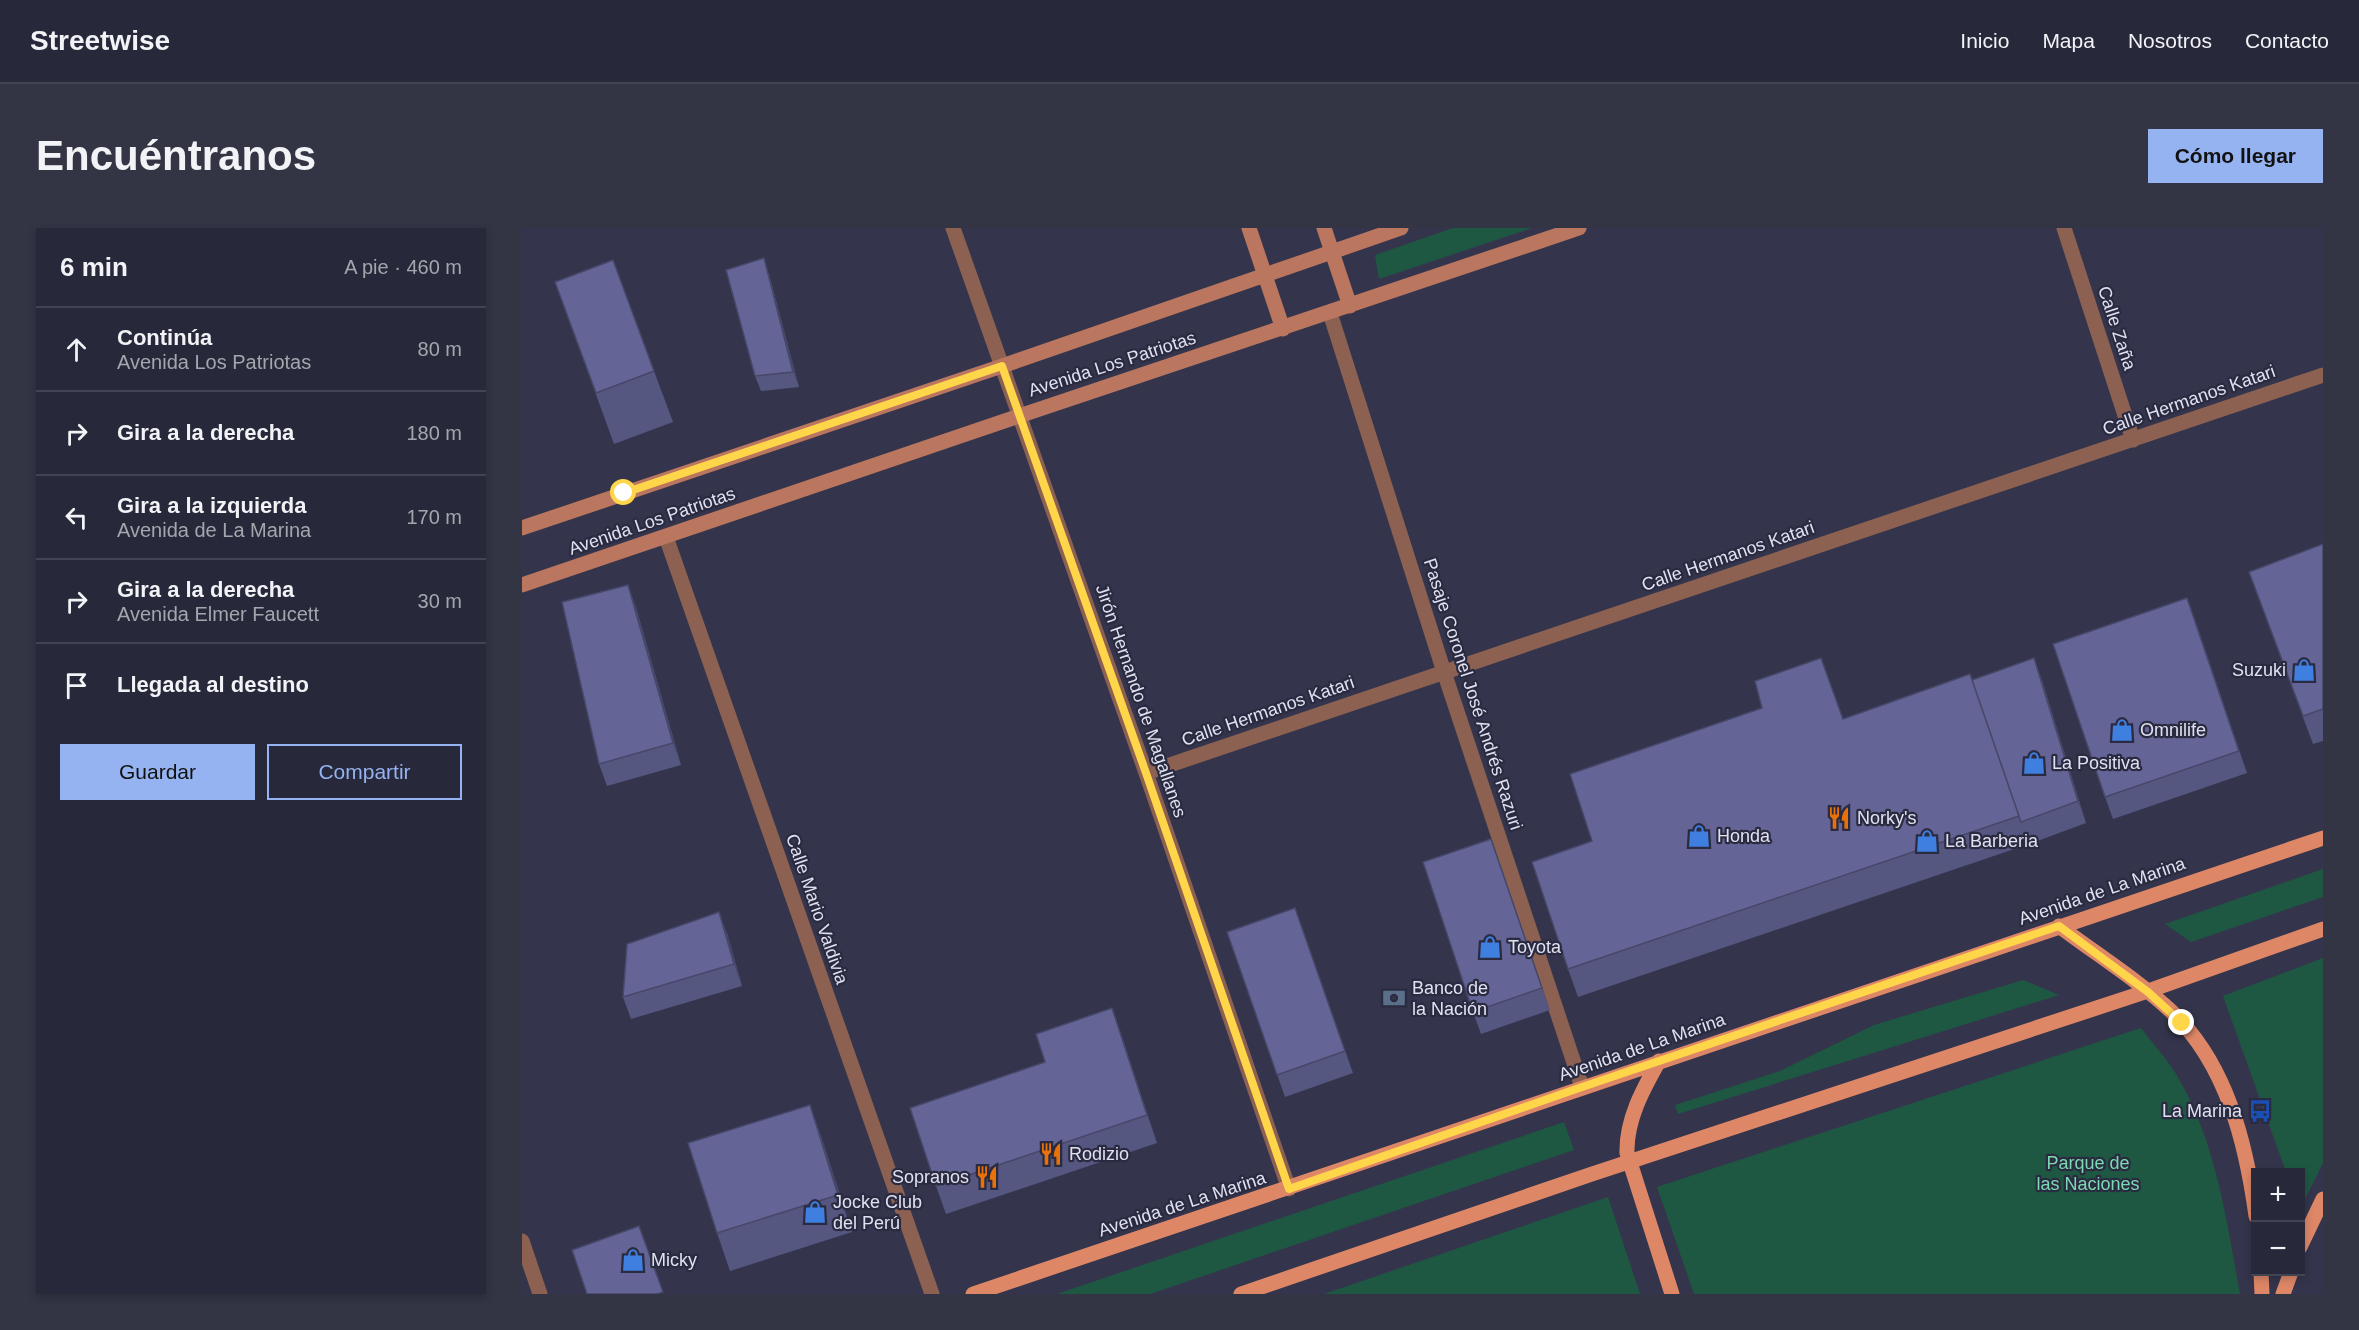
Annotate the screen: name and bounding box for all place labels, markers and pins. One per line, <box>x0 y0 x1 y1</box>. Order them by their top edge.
shop icon: Suzuki <box>2291 657 2317 683</box>
place label: Suzuki <box>2232 660 2286 680</box>
shop icon: Omnilife <box>2109 717 2135 743</box>
place label: Omnilife <box>2140 720 2206 740</box>
shop icon: La Positiva <box>2021 750 2047 776</box>
place label: La Positiva <box>2052 753 2141 773</box>
restaurant icon: Norky's <box>1826 805 1852 831</box>
place label: Norky's <box>1857 808 1916 828</box>
shop icon: Honda <box>1686 823 1712 849</box>
place label: Honda <box>1717 826 1771 846</box>
shop icon: La Barberia <box>1914 828 1940 854</box>
place label: La Barberia <box>1945 831 2039 851</box>
shop icon: Toyota <box>1477 934 1503 960</box>
place label: Toyota <box>1508 937 1562 957</box>
place label: Banco de la Nación <box>1412 978 1488 1019</box>
bank icon: Banco de la Nación <box>1381 985 1407 1011</box>
bus stop icon: La Marina <box>2247 1098 2273 1124</box>
place label: La Marina <box>2162 1101 2243 1121</box>
restaurant icon: Rodizio <box>1038 1141 1064 1167</box>
place label: Rodizio <box>1069 1144 1129 1164</box>
restaurant icon: Sopranos <box>974 1164 1000 1190</box>
place label: Sopranos <box>892 1167 969 1187</box>
place label: Jocke Club del Perú <box>833 1192 922 1233</box>
shop icon: Jocke Club del Perú <box>802 1199 828 1225</box>
shop icon: Micky <box>620 1247 646 1273</box>
place label: Micky <box>651 1250 697 1270</box>

